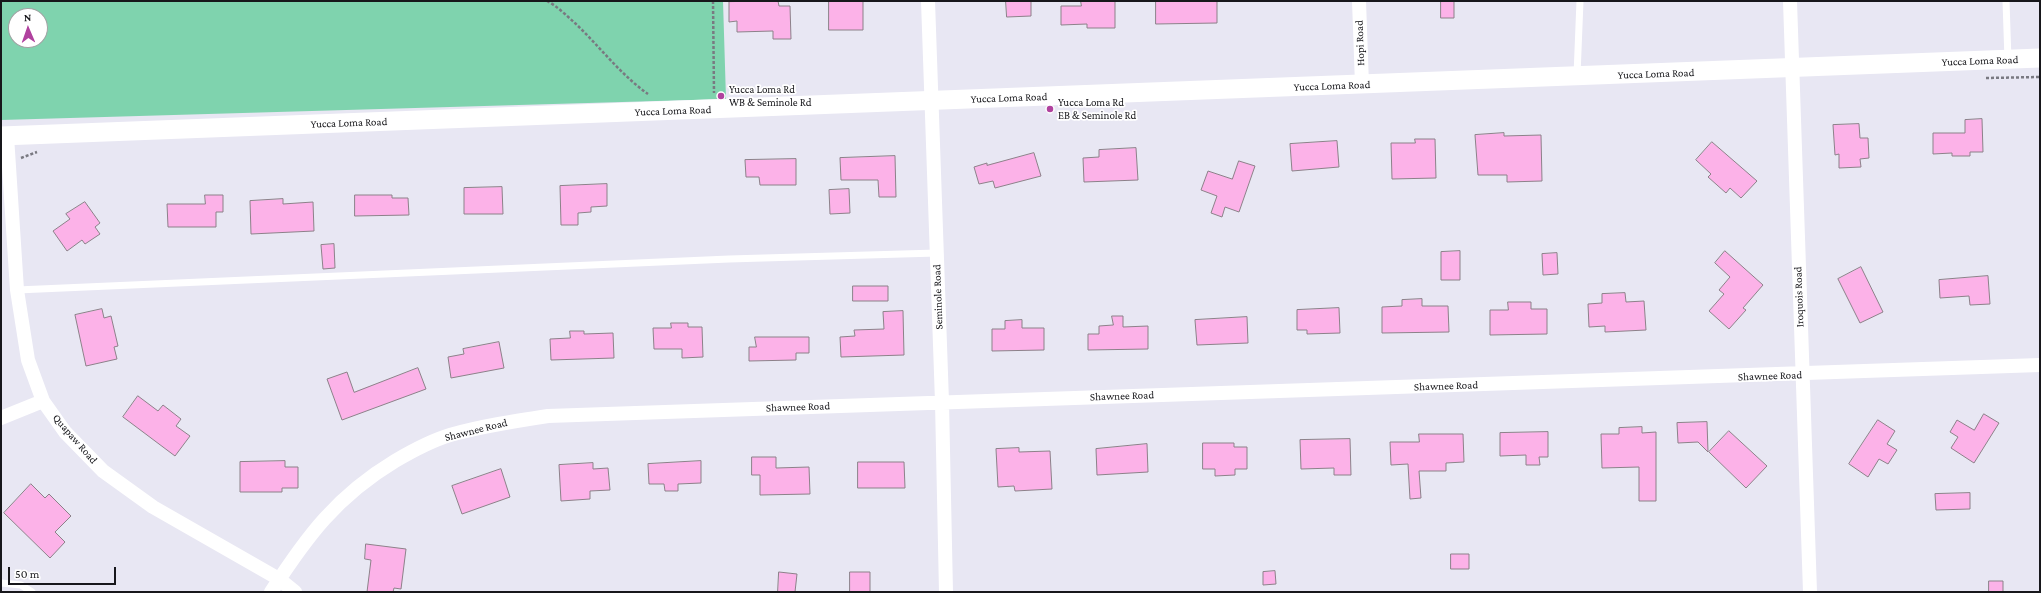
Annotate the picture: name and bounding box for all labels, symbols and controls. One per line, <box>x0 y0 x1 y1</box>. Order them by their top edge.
north arrow <box>8 8 48 48</box>
text: N <box>24 11 32 23</box>
street label: Hopi Road <box>1353 20 1367 66</box>
street label: Yucca Loma Road <box>1941 53 2019 69</box>
street label: Yucca Loma Road <box>1617 66 1695 82</box>
street label: Yucca Loma Road <box>1293 78 1371 94</box>
place label: Yucca Loma Rd WB & Seminole Rd <box>729 83 812 109</box>
street label: Yucca Loma Road <box>970 90 1048 106</box>
marker: Yucca Loma Rd WB & Seminole Rd <box>716 91 726 101</box>
place label: Yucca Loma Rd EB & Seminole Rd <box>1058 96 1136 122</box>
street label: Yucca Loma Road <box>634 103 712 119</box>
marker: Yucca Loma Rd EB & Seminole Rd <box>1045 104 1055 114</box>
street label: Yucca Loma Road <box>310 115 388 131</box>
street label: Seminole Road <box>930 264 946 330</box>
street label: Iroquois Road <box>1791 266 1807 328</box>
street label: Shawnee Road <box>1738 368 1802 384</box>
street label: Shawnee Road <box>1414 378 1478 394</box>
street label: Shawnee Road <box>1090 388 1154 404</box>
street label: Shawnee Road <box>766 399 830 415</box>
street label: Quapaw Road <box>50 411 100 467</box>
street label: Shawnee Road <box>443 416 509 444</box>
scale bar <box>10 559 118 585</box>
text: 50 m <box>15 567 39 581</box>

